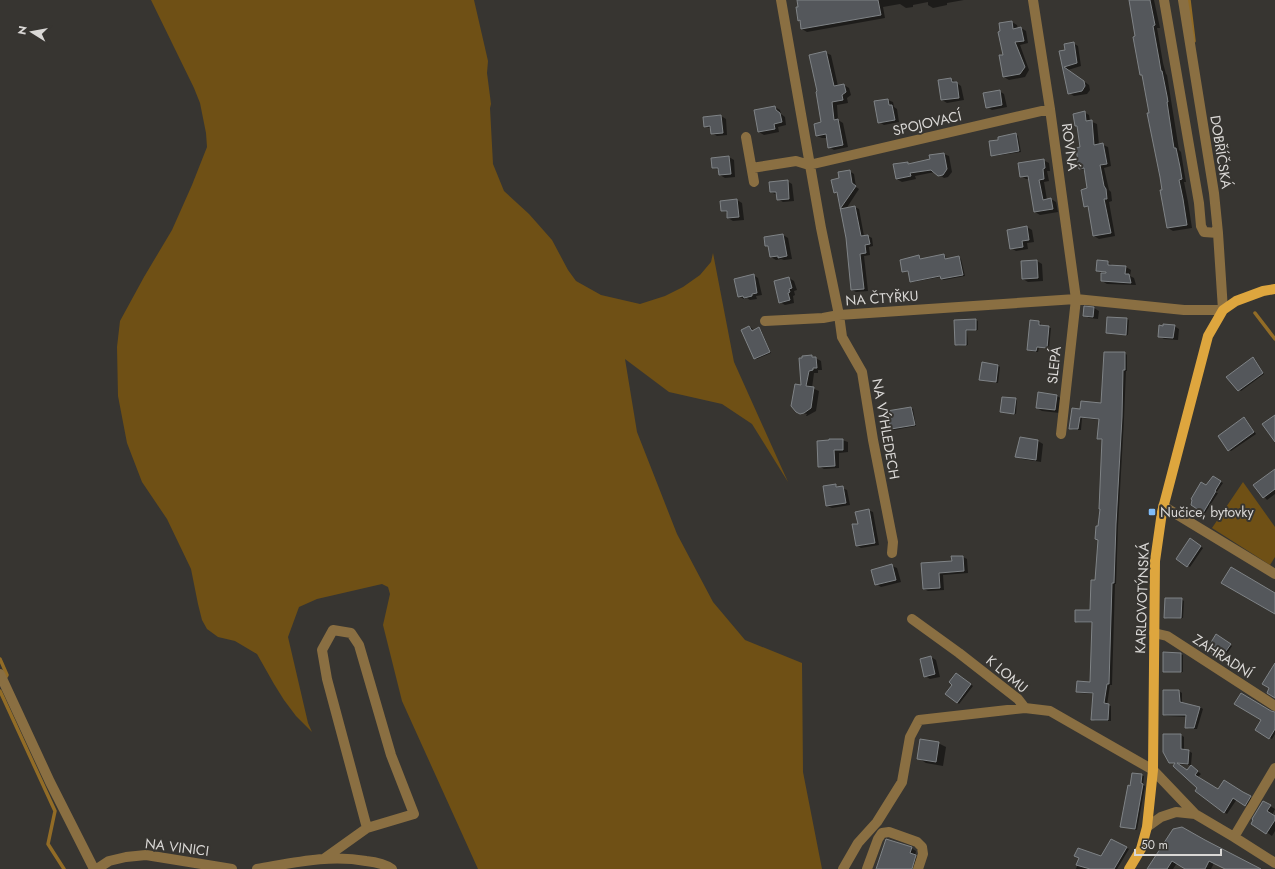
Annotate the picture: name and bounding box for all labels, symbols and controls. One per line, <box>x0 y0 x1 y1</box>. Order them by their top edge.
north arrow <box>12 12 52 52</box>
text: N <box>13 24 31 36</box>
street label: SPOJOVACÍ <box>891 105 964 141</box>
street label: DOBŘÍČSKÁ <box>1205 114 1237 191</box>
street label: ROVNÁ <box>1057 122 1083 173</box>
street label: NA ČTYŘKU <box>845 285 919 311</box>
street label: SLEPÁ <box>1042 345 1066 385</box>
street label: NA VÝHLEDECH <box>867 377 905 481</box>
place label: Nučice, bytovky <box>1160 502 1254 522</box>
marker: Nučice, bytovky <box>1147 507 1157 517</box>
street label: KARLOVOTÝNSKÁ <box>1130 541 1154 654</box>
street label: ZAHRADNÍ <box>1189 629 1257 683</box>
street label: K LOMU <box>982 651 1032 697</box>
scale bar <box>1135 831 1221 857</box>
street label: NA VINICI <box>144 833 210 861</box>
text: 50 m <box>1141 836 1168 854</box>

